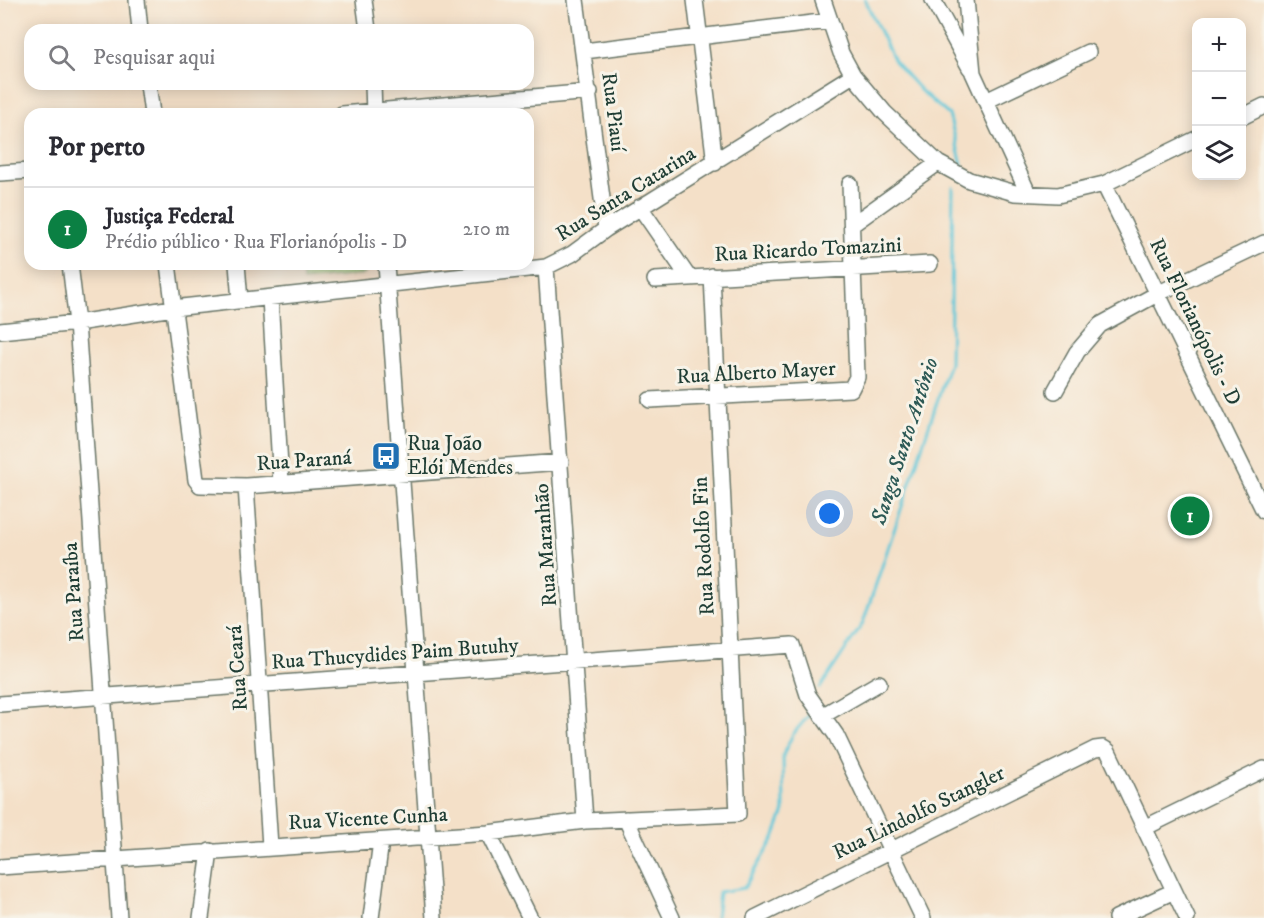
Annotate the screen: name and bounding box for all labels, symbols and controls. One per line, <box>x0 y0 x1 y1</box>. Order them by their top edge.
map controls <box>1192 18 1246 180</box>
button: + <box>1192 18 1246 72</box>
search box <box>24 24 534 90</box>
icon: search <box>45 41 78 74</box>
text: Pesquisar aqui <box>93 44 215 71</box>
street label: Rua Piauí <box>595 71 631 155</box>
button: − <box>1192 72 1246 126</box>
button: layers <box>1192 126 1246 180</box>
text: Por perto <box>48 131 145 164</box>
street label: Rua Santa Catarina <box>551 141 701 247</box>
text: Justiça Federal <box>105 203 234 230</box>
text: 1 <box>64 217 71 242</box>
text: 210 m <box>463 217 510 242</box>
text: Prédio público · Rua Florianópolis - D <box>105 230 407 255</box>
street label: Rua Ricardo Tomazini <box>714 232 902 268</box>
street label: Rua Florianópolis - D <box>1143 234 1247 410</box>
water label: Sanga Santo Antônio <box>865 354 945 529</box>
street label: Rua Alberto Mayer <box>676 356 836 390</box>
place label: Rua João Elói Mendes <box>407 431 513 481</box>
bus stop icon: Rua João Elói Mendes <box>370 440 402 472</box>
street label: Rua Paraná <box>256 445 352 477</box>
street label: Rua Rodolfo Fin <box>687 476 721 616</box>
street label: Rua Maranhão <box>529 482 563 608</box>
pin: 1 <box>1170 494 1210 538</box>
your location <box>815 499 844 528</box>
street label: Rua Paraíba <box>58 541 90 643</box>
street label: Rua Ceará <box>222 624 254 712</box>
street label: Rua Thucydides Paim Butuhy <box>270 632 521 676</box>
street label: Rua Lindolfo Stangler <box>829 760 1009 866</box>
street label: Rua Vicente Cunha <box>288 802 448 836</box>

